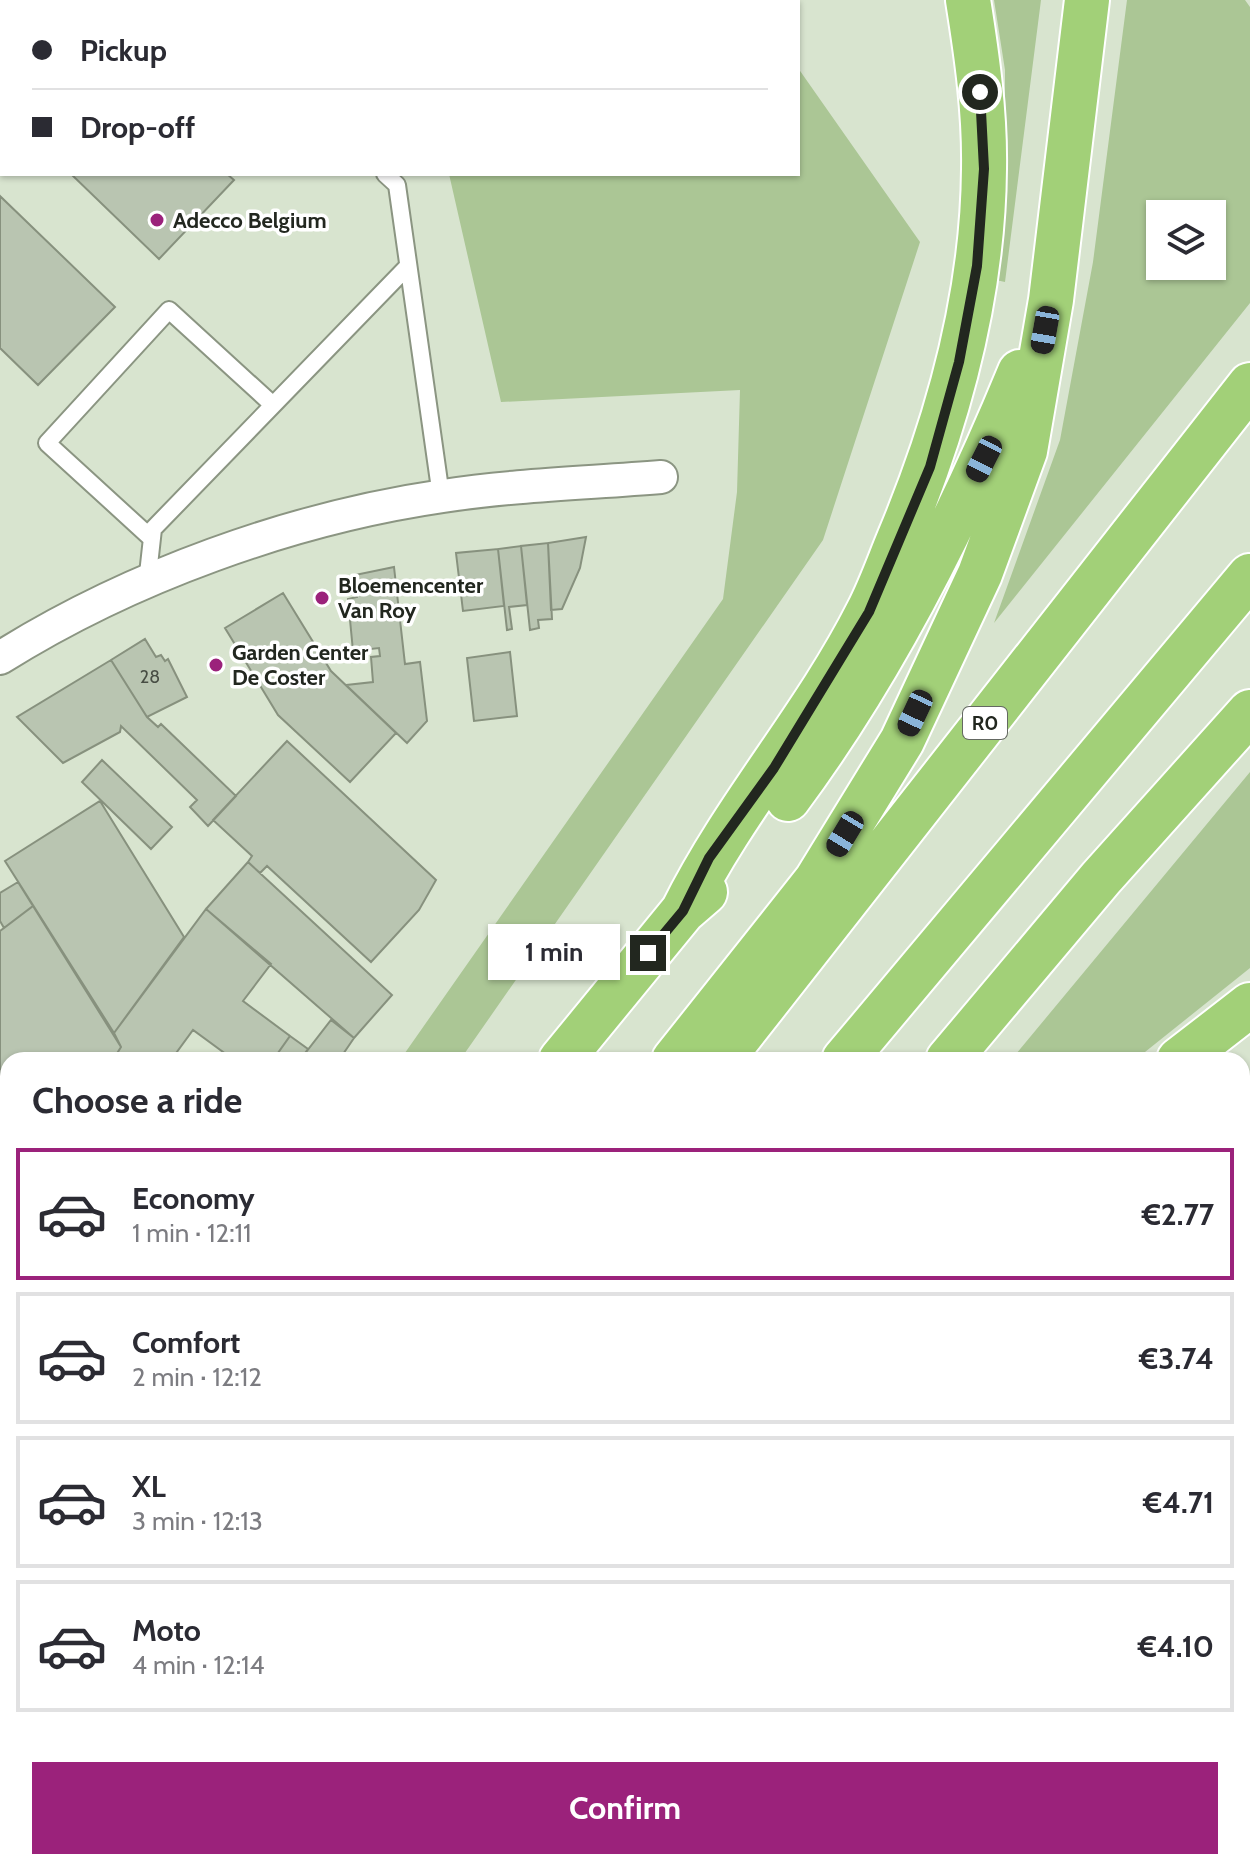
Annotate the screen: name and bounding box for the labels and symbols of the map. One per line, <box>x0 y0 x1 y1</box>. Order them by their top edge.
route start <box>962 74 998 110</box>
place label: Adecco Belgium <box>173 207 327 234</box>
marker: Adecco Belgium <box>148 211 166 229</box>
car <box>1029 304 1061 356</box>
car <box>962 432 1006 486</box>
place label: Bloemencenter Van Roy <box>338 572 484 624</box>
marker: Bloemencenter Van Roy <box>313 589 331 607</box>
place label: Garden Center De Coster <box>232 639 369 691</box>
marker: Garden Center De Coster <box>207 656 225 674</box>
house number: 28 <box>140 666 160 688</box>
car <box>894 686 936 740</box>
road number: R0 <box>963 707 1007 739</box>
car <box>822 807 868 861</box>
callout: 1 min <box>488 925 620 981</box>
route end <box>630 935 666 971</box>

